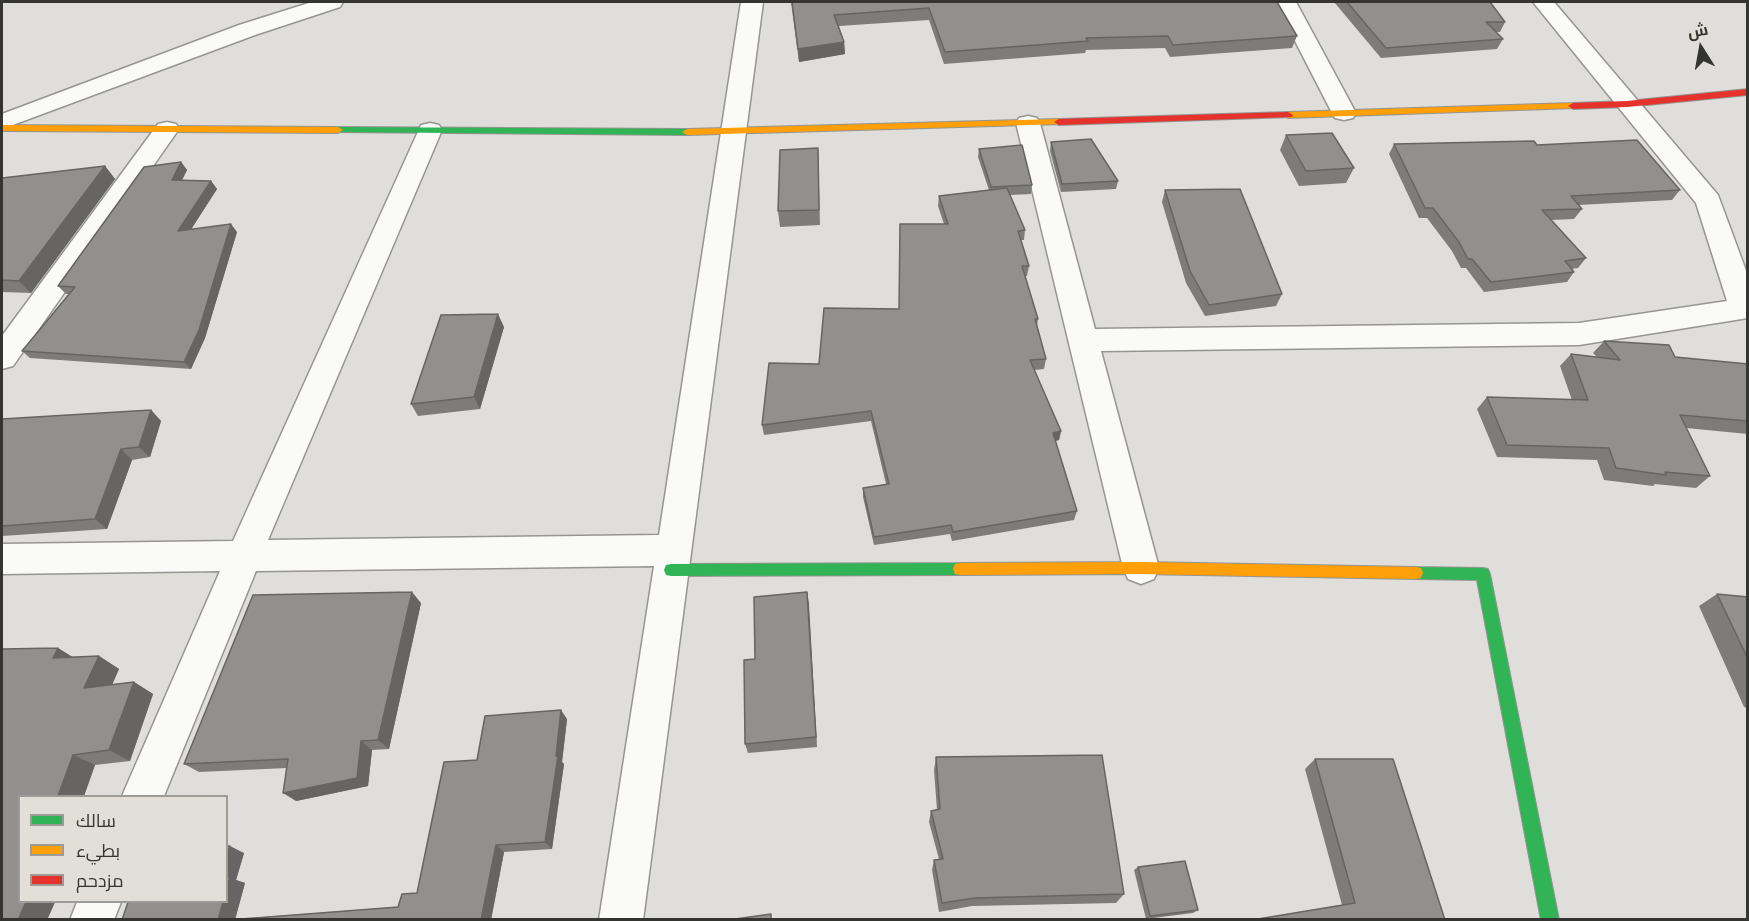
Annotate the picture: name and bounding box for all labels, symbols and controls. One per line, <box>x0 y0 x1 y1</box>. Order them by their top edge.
north arrow <box>1671 18 1731 78</box>
text: ش <box>1685 18 1710 43</box>
legend <box>18 795 228 903</box>
text: سالك <box>76 808 116 832</box>
text: بطيء <box>76 838 120 862</box>
text: مزدحم <box>76 868 124 892</box>

